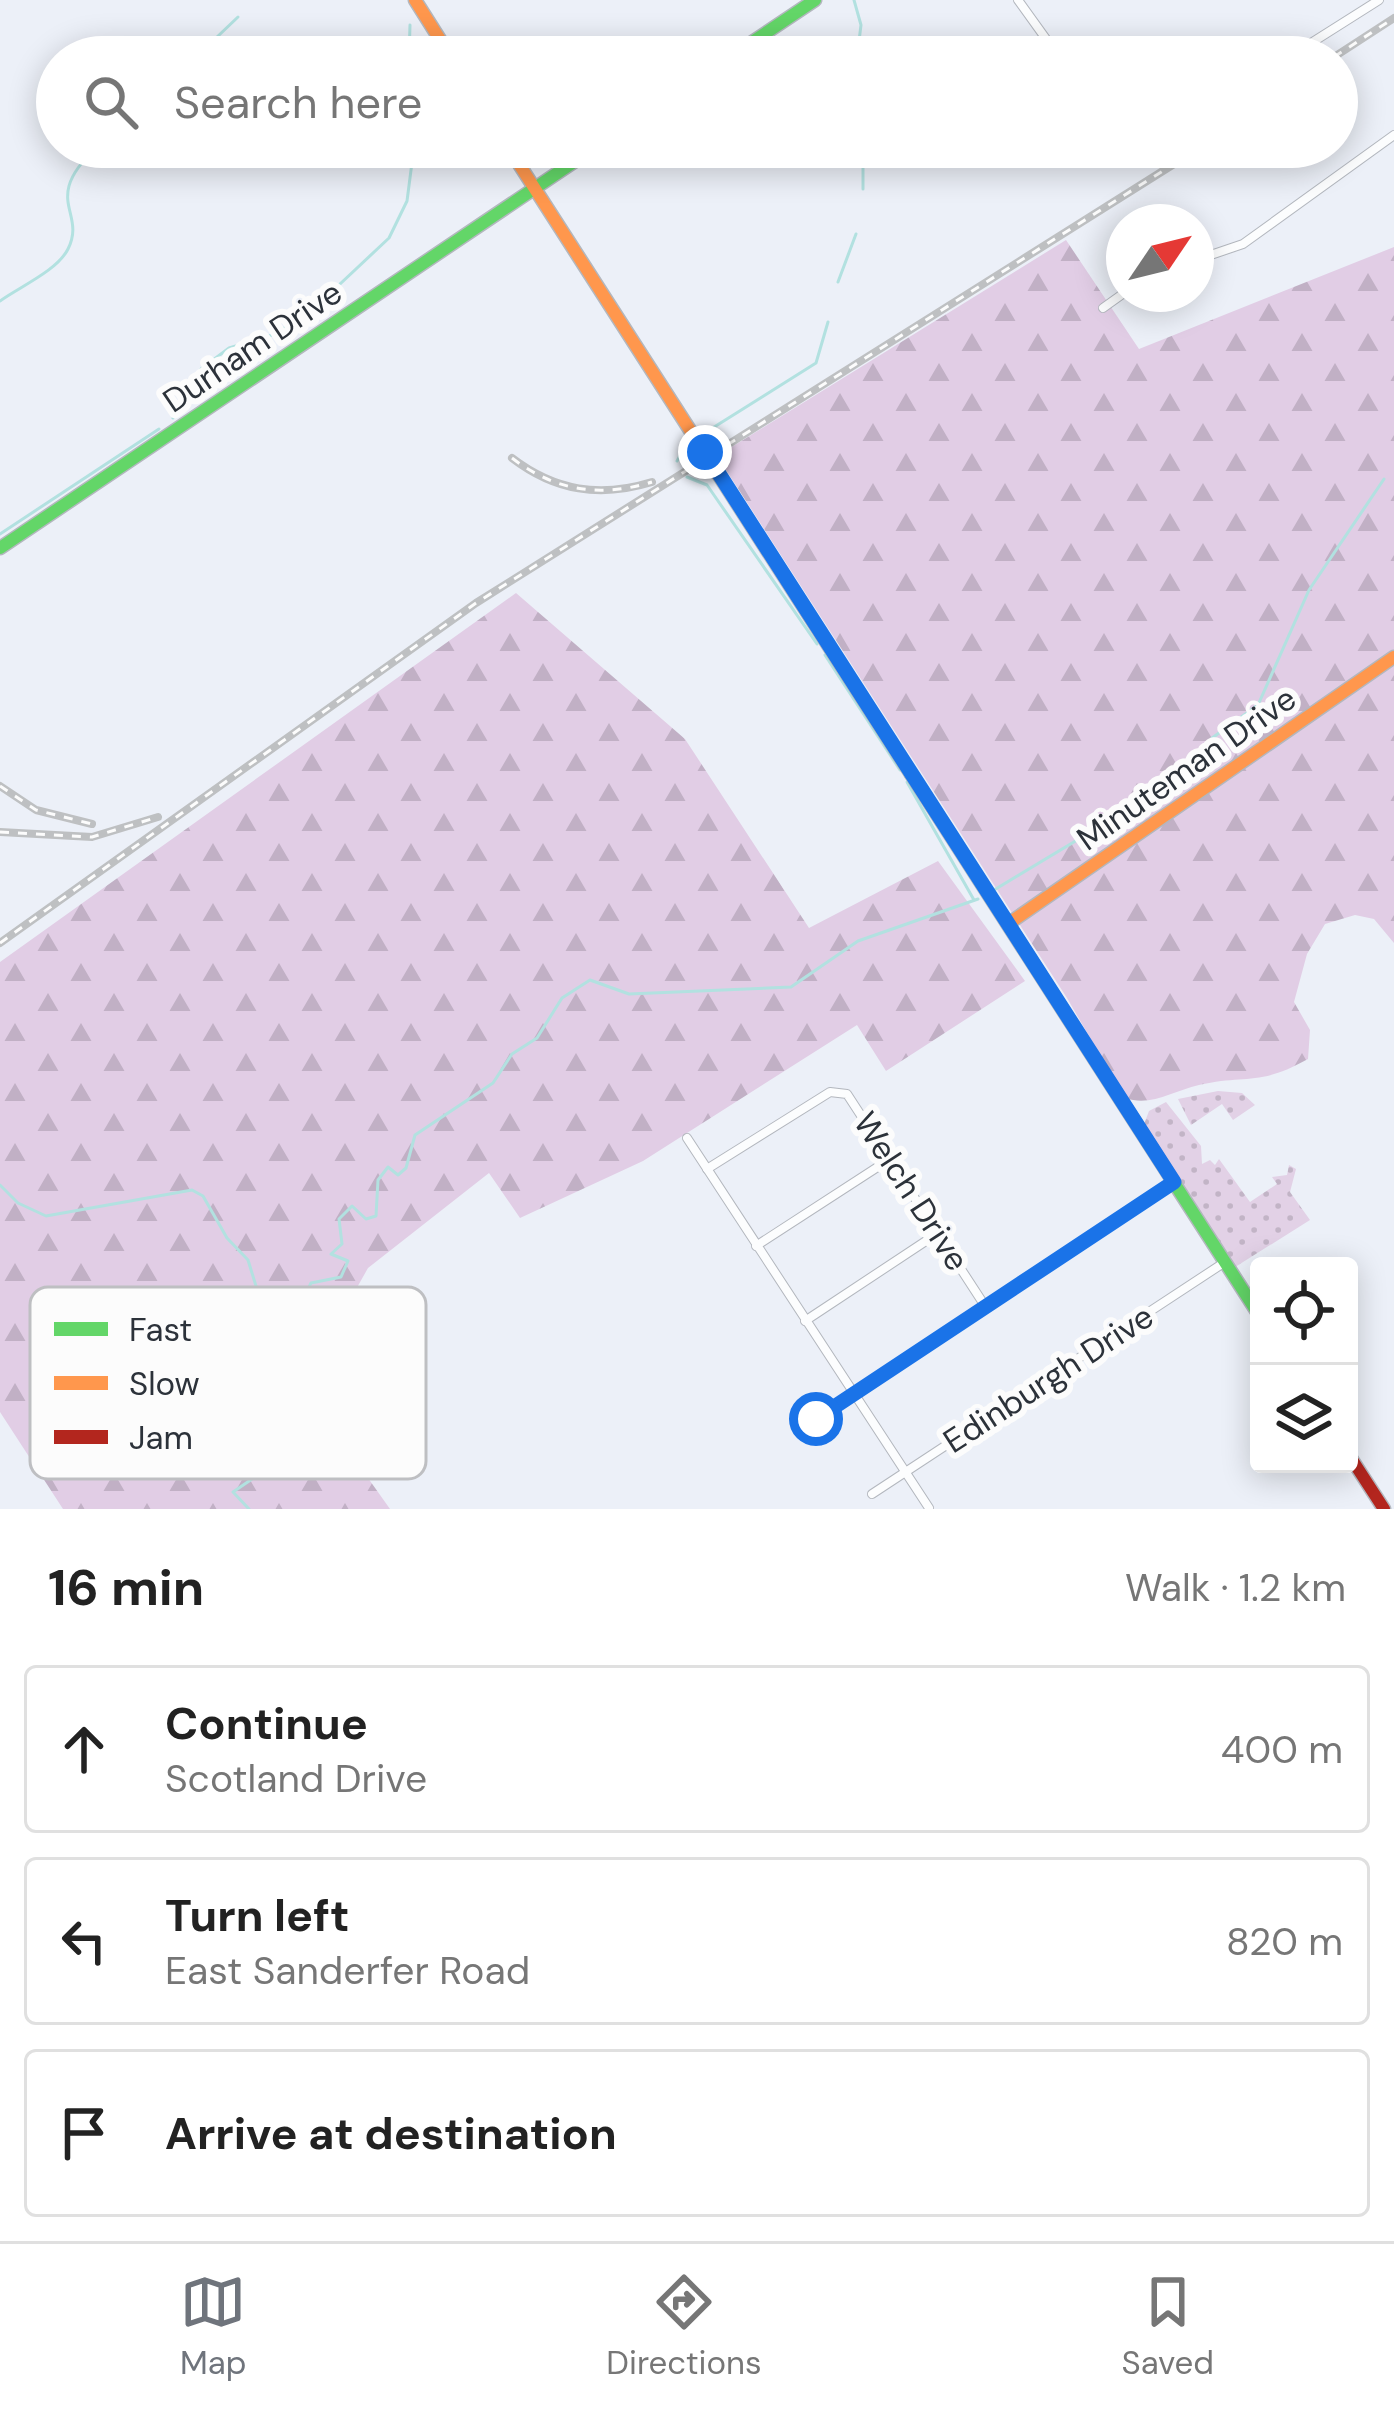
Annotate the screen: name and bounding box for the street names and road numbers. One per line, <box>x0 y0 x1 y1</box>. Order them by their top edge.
street label: Durham Drive <box>154 271 350 422</box>
street label: Minuteman Drive <box>1068 677 1304 860</box>
street label: Welch Drive <box>844 1104 979 1279</box>
street label: Edinburgh Drive <box>935 1295 1161 1462</box>

